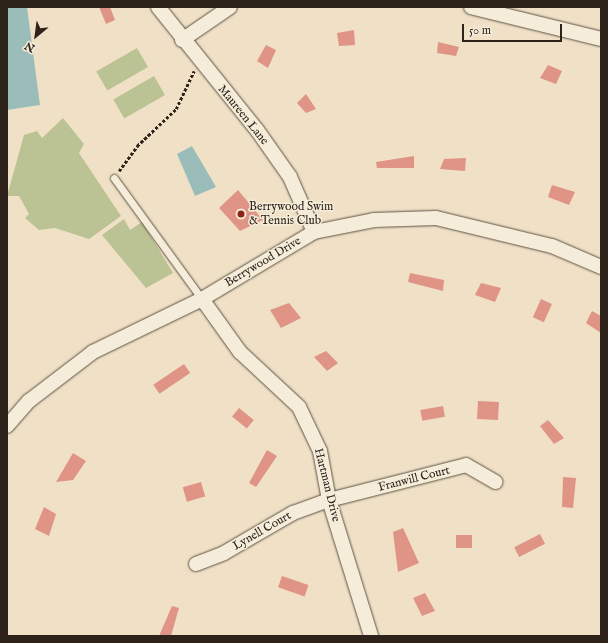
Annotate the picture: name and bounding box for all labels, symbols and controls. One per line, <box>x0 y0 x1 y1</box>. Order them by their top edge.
north arrow <box>16 16 56 56</box>
scale bar <box>464 16 564 42</box>
text: 50 m <box>469 23 491 38</box>
text: N <box>23 38 38 55</box>
street label: Maureen Lane <box>215 82 271 148</box>
place label: Berrywood Swim & Tennis Club <box>249 200 333 228</box>
marker: Berrywood Swim & Tennis Club <box>236 209 246 219</box>
street label: Berrywood Drive <box>222 234 304 290</box>
street label: Hartman Drive <box>311 447 343 523</box>
street label: Franwill Court <box>377 463 451 495</box>
street label: Lynell Court <box>230 509 294 553</box>

